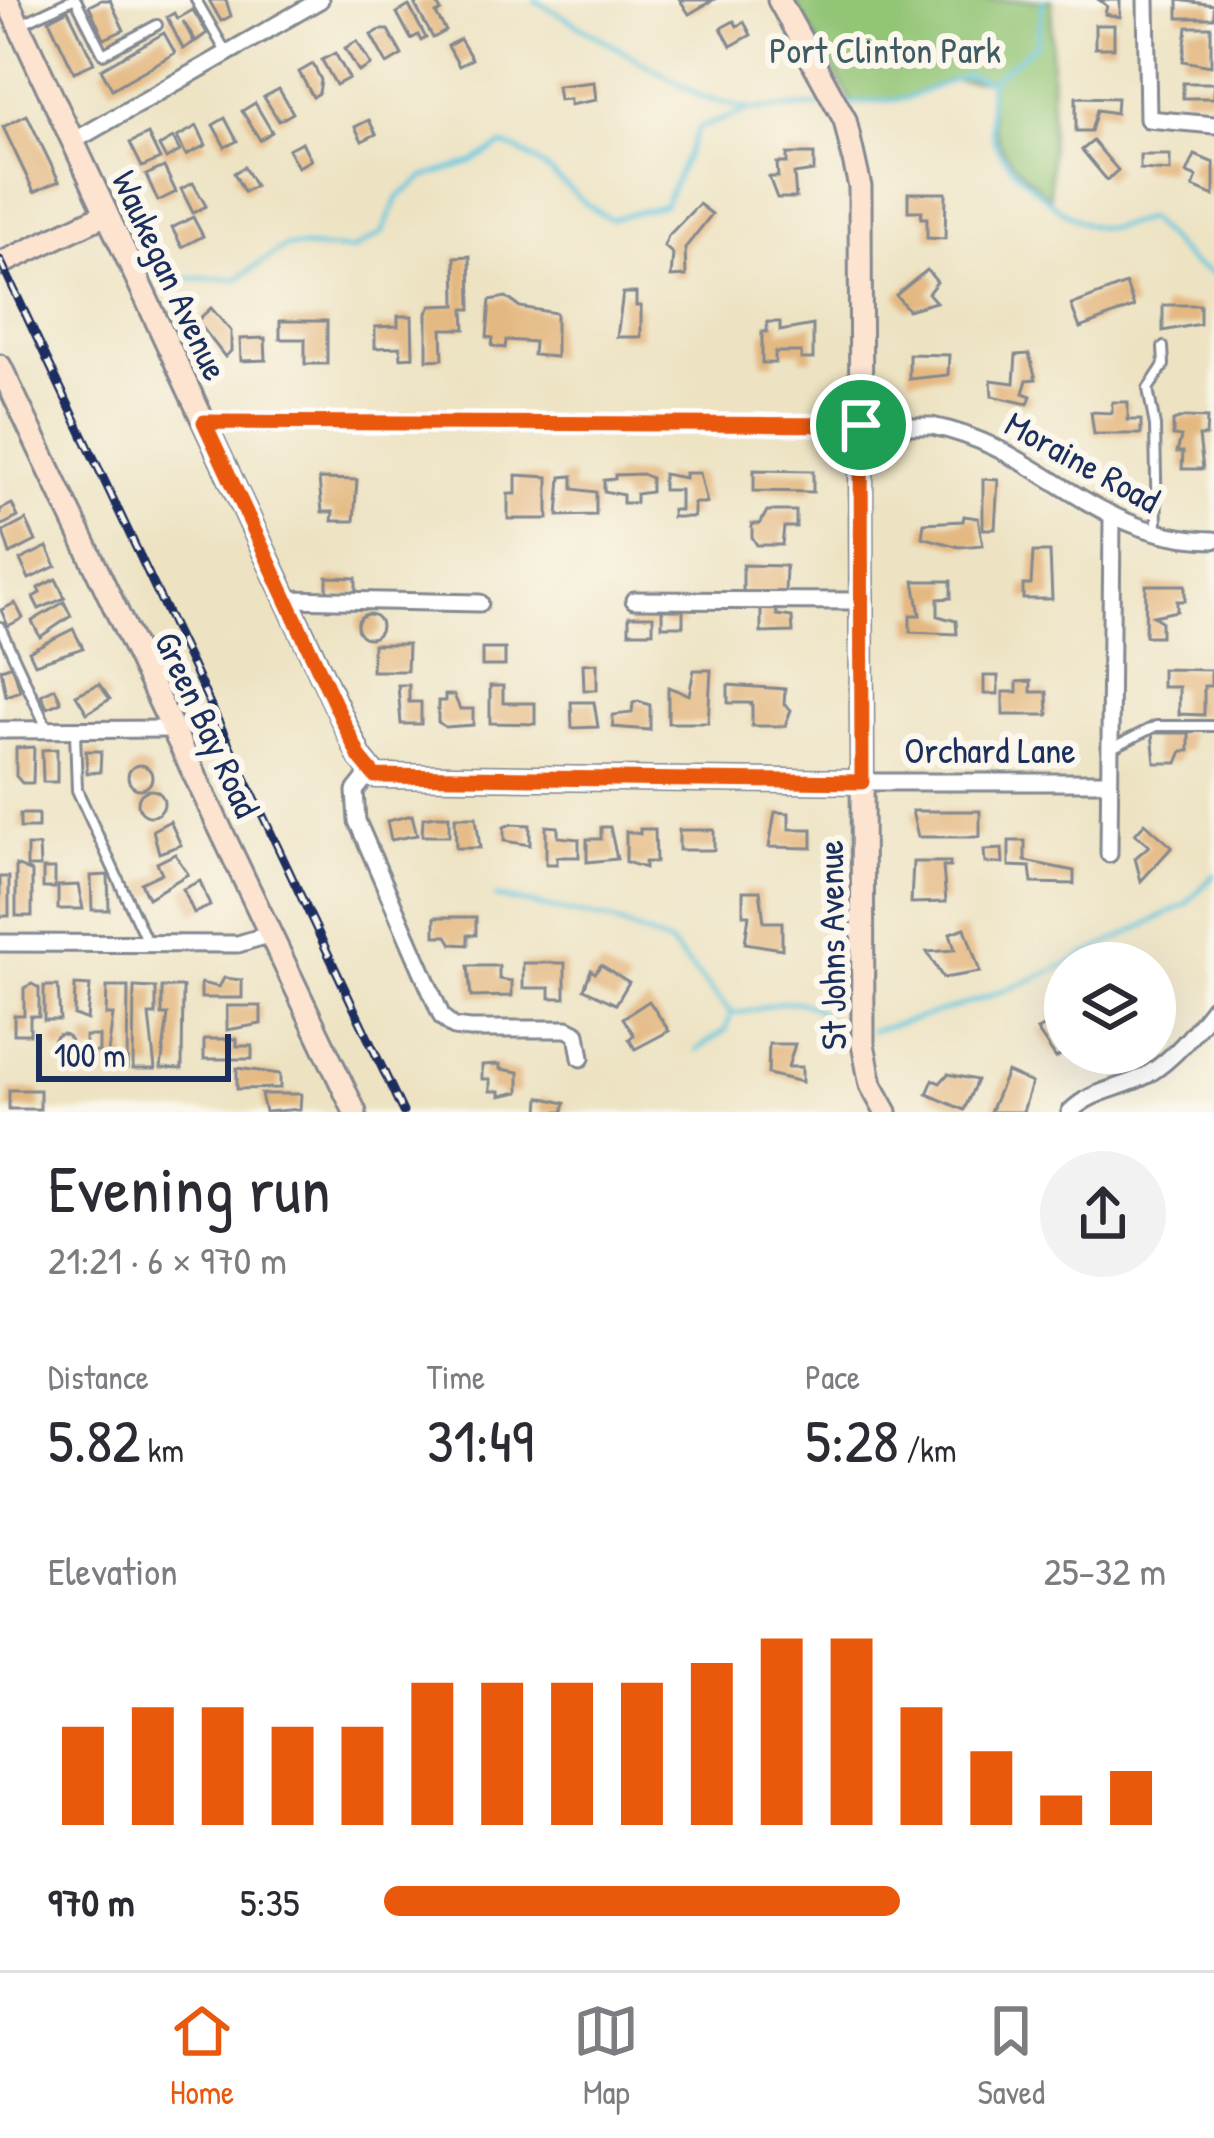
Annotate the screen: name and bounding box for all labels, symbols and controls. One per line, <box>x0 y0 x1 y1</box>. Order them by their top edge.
park label: Port Clinton Park <box>769 25 1001 74</box>
street label: Waukegan Avenue <box>101 162 241 388</box>
pin <box>810 374 912 476</box>
icon: arrive <box>828 392 894 458</box>
street label: Moraine Road <box>997 398 1169 524</box>
street label: Green Bay Road <box>144 623 272 825</box>
street label: Orchard Lane <box>904 725 1076 774</box>
street label: St Johns Avenue <box>805 840 857 1050</box>
map controls <box>1044 942 1176 1074</box>
button: layers <box>1044 942 1176 1074</box>
scale bar <box>36 1028 231 1081</box>
text: 100 m <box>54 1033 126 1077</box>
text: Evening run <box>48 1143 330 1233</box>
button: share <box>1040 1151 1166 1277</box>
text: 21:21 · 6 × 970 m <box>48 1233 287 1286</box>
text: Distance <box>48 1355 149 1399</box>
text: Time <box>427 1355 485 1399</box>
text: Pace <box>805 1355 860 1399</box>
text: 5.82 <box>48 1399 140 1481</box>
text: 31:49 <box>427 1399 534 1481</box>
text: 5:28 <box>805 1399 899 1481</box>
text: km <box>140 1428 184 1472</box>
text: /km <box>899 1428 956 1472</box>
text: Elevation <box>48 1544 178 1597</box>
text: 25–32 m <box>1044 1544 1166 1597</box>
text: 970 m <box>48 1875 135 1928</box>
text: 5:35 <box>240 1875 300 1928</box>
tab: Home <box>169 1998 235 2114</box>
tab: Map <box>573 1998 639 2114</box>
tab: Saved <box>978 1998 1045 2114</box>

